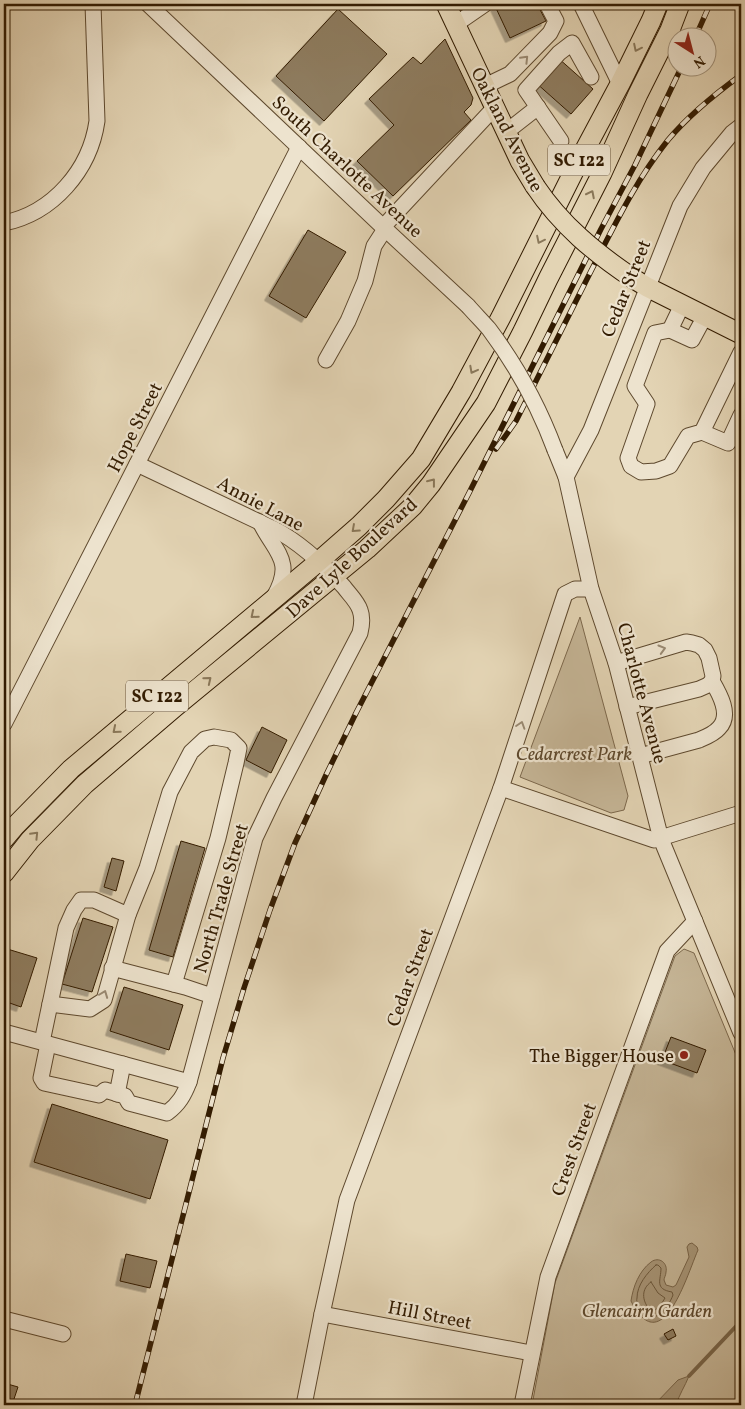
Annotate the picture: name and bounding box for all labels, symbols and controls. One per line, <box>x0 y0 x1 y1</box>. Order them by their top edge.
north arrow <box>668 28 718 78</box>
one-way arrow <box>633 43 643 52</box>
text: N <box>689 51 708 72</box>
one-way arrow <box>519 56 528 65</box>
street label: Oakland Avenue <box>464 63 549 197</box>
street label: South Charlotte Avenue <box>265 90 428 244</box>
road number: SC 122 <box>548 144 610 176</box>
one-way arrow <box>585 190 595 199</box>
one-way arrow <box>536 235 546 244</box>
street label: Cedar Street <box>595 236 658 341</box>
one-way arrow <box>469 365 479 374</box>
street label: Hope Street <box>102 378 170 477</box>
street label: Annie Lane <box>212 471 308 539</box>
one-way arrow <box>427 479 435 488</box>
street label: Dave Lyle Boulevard <box>281 492 424 625</box>
one-way arrow <box>352 523 361 532</box>
one-way arrow <box>251 609 260 618</box>
street label: Charlotte Avenue <box>610 620 672 767</box>
one-way arrow <box>658 644 667 655</box>
one-way arrow <box>202 677 211 686</box>
road number: SC 122 <box>126 680 188 711</box>
one-way arrow <box>516 721 526 730</box>
one-way arrow <box>112 725 121 734</box>
park label: Cedarcrest Park <box>516 742 632 768</box>
street label: North Trade Street <box>188 820 256 976</box>
one-way arrow <box>29 832 38 841</box>
street label: Cedar Street <box>381 924 441 1031</box>
one-way arrow <box>98 990 109 999</box>
place label: The Bigger House <box>529 1044 674 1070</box>
marker: The Bigger House <box>678 1049 690 1061</box>
street label: Crest Street <box>546 1099 604 1200</box>
street label: Hill Street <box>385 1295 474 1337</box>
park label: Glencairn Garden <box>582 1299 712 1325</box>

